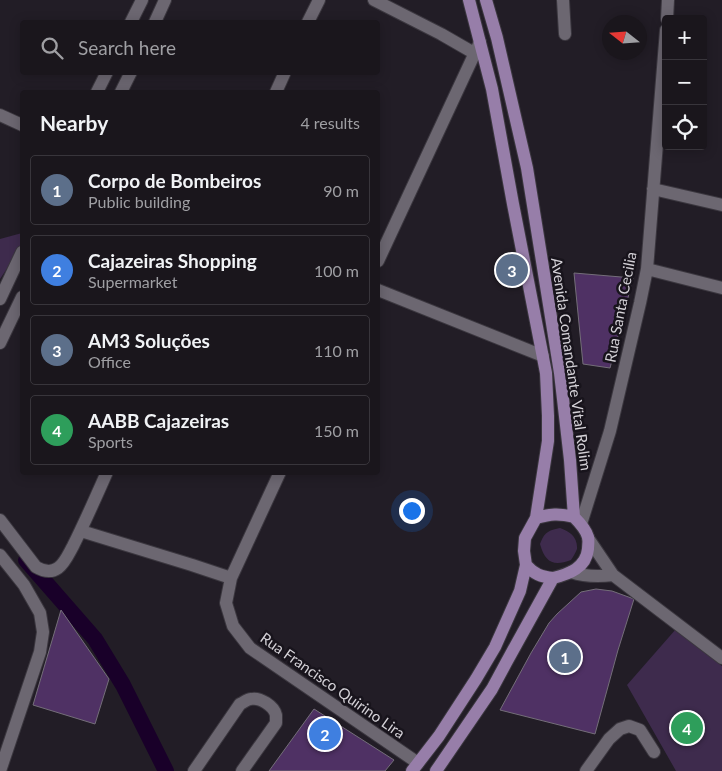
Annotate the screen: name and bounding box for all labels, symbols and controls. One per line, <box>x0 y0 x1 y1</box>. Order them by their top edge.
north arrow <box>602 15 647 60</box>
map controls <box>662 15 707 150</box>
button: + <box>662 15 707 60</box>
search box <box>20 20 380 75</box>
icon: search <box>38 34 66 62</box>
text: Search here <box>78 36 176 59</box>
button: − <box>662 60 707 105</box>
button: locate <box>662 105 707 150</box>
text: Nearby <box>40 110 108 135</box>
text: 4 results <box>300 113 360 132</box>
text: Corpo de Bombeiros <box>88 169 261 192</box>
text: 1 <box>52 181 62 200</box>
text: 90 m <box>323 181 359 200</box>
text: Public building <box>88 192 190 211</box>
text: Cajazeiras Shopping <box>88 249 257 272</box>
street label: Rua Santa Cecilia <box>600 250 640 364</box>
pin: 3 <box>496 251 528 289</box>
street label: Avenida Comandante Vital Rolim <box>548 256 596 472</box>
text: 2 <box>52 261 62 280</box>
text: 100 m <box>314 261 359 280</box>
text: Supermarket <box>88 272 177 291</box>
text: AM3 Soluções <box>88 329 210 352</box>
text: 3 <box>52 341 62 360</box>
text: 110 m <box>314 341 359 360</box>
text: Office <box>88 352 131 371</box>
text: AABB Cajazeiras <box>88 409 229 432</box>
text: 4 <box>52 421 62 440</box>
text: 150 m <box>314 421 359 440</box>
text: Sports <box>88 432 133 451</box>
your location <box>399 498 425 524</box>
street label: Rua Francisco Quirino Lira <box>257 628 409 742</box>
pin: 1 <box>549 638 581 676</box>
pin: 4 <box>671 709 703 747</box>
pin: 2 <box>309 715 341 753</box>

